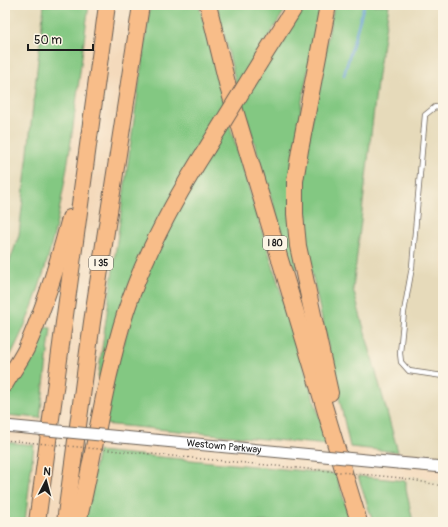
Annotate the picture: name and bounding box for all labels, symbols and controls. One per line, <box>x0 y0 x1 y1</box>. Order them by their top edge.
scale bar <box>28 26 93 52</box>
text: 50 m <box>34 33 62 48</box>
road number: I 80 <box>263 236 287 250</box>
road number: I 35 <box>89 256 113 270</box>
street label: Westown Parkway <box>186 437 263 456</box>
north arrow <box>26 461 66 501</box>
text: N <box>43 465 52 478</box>

